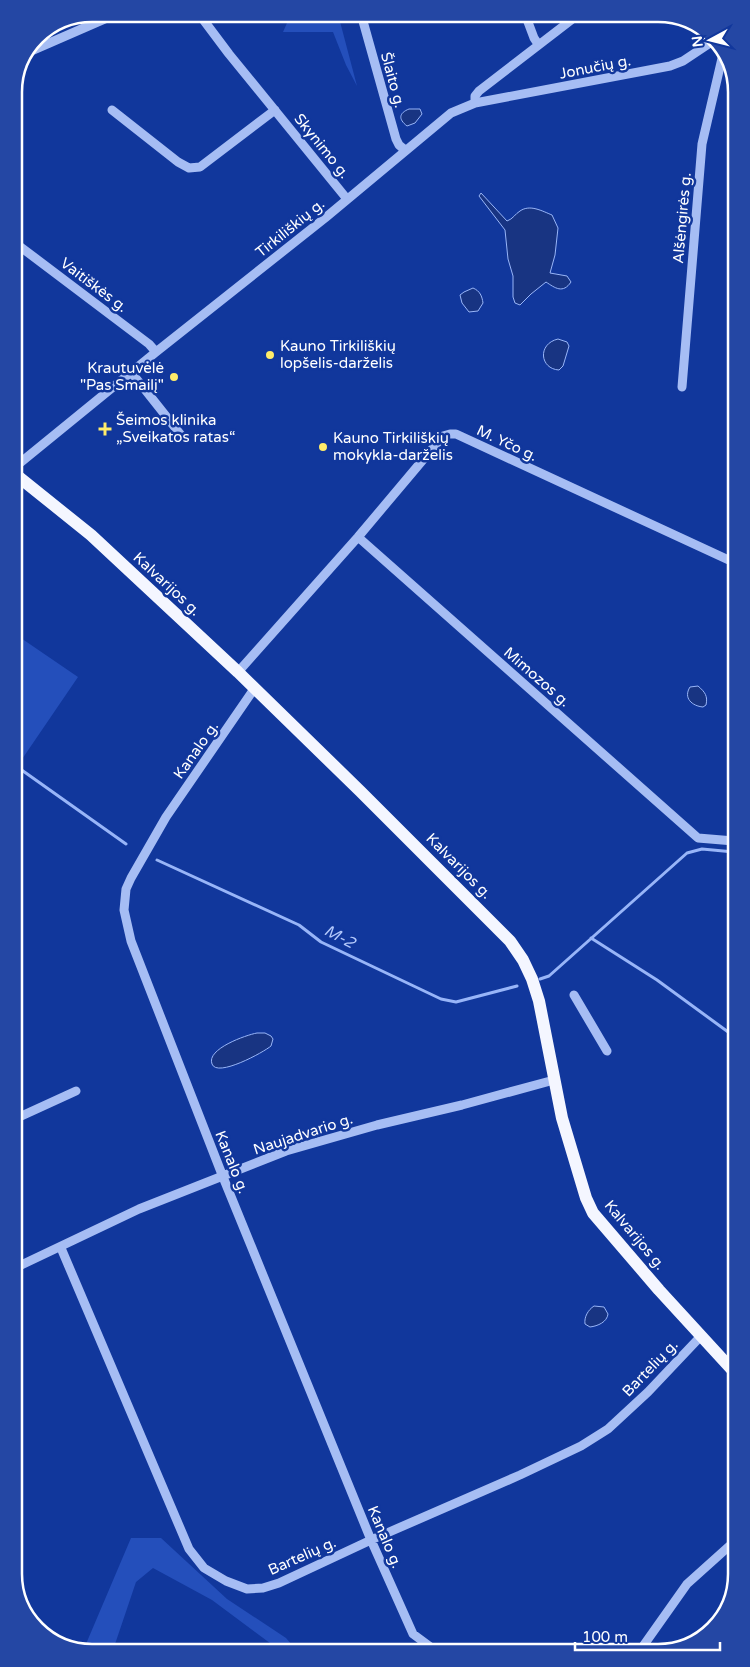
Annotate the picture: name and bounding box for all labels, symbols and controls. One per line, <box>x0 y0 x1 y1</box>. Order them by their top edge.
north arrow <box>685 15 735 65</box>
text: N <box>688 35 707 48</box>
street label: Šlaito g. <box>377 50 409 110</box>
street label: Jonučių g. <box>558 51 632 83</box>
street label: Skynimo g. <box>290 110 354 182</box>
street label: Alšėngirės g. <box>669 172 695 264</box>
street label: Tirkiliškių g. <box>252 195 328 261</box>
street label: Vaitiškės g. <box>57 254 131 316</box>
place label: Kauno Tirkiliškių lopšelis-darželis <box>280 337 396 372</box>
marker: Kauno Tirkiliškių lopšelis-darželis <box>264 349 276 361</box>
place label: Krautuvėlė "Pas Smailį" <box>80 359 164 394</box>
marker: Krautuvėlė "Pas Smailį" <box>168 371 180 383</box>
place label: Šeimos klinika „Sveikatos ratas“ <box>116 411 235 446</box>
street label: M. Yčo g. <box>474 421 540 465</box>
marker: Šeimos klinika „Sveikatos ratas“ <box>98 422 112 436</box>
place label: Kauno Tirkiliškių mokykla-darželis <box>333 429 453 464</box>
marker: Kauno Tirkiliškių mokykla-darželis <box>317 441 329 453</box>
street label: Kalvarijos g. <box>130 548 204 620</box>
street label: Mimozos g. <box>500 643 574 711</box>
street label: Kanalo g. <box>170 718 222 782</box>
street label: Kalvarijos g. <box>422 829 496 903</box>
water label: M-2 <box>321 921 360 954</box>
street label: Naujadvario g. <box>251 1109 355 1159</box>
street label: Kanalo g. <box>211 1128 253 1196</box>
street label: Kalvarijos g. <box>601 1197 669 1273</box>
street label: Bartelių g. <box>618 1336 682 1400</box>
street label: Kanalo g. <box>364 1503 406 1571</box>
street label: Bartelių g. <box>265 1533 339 1579</box>
scale bar <box>575 1620 720 1652</box>
text: 100 m <box>582 1628 628 1646</box>

